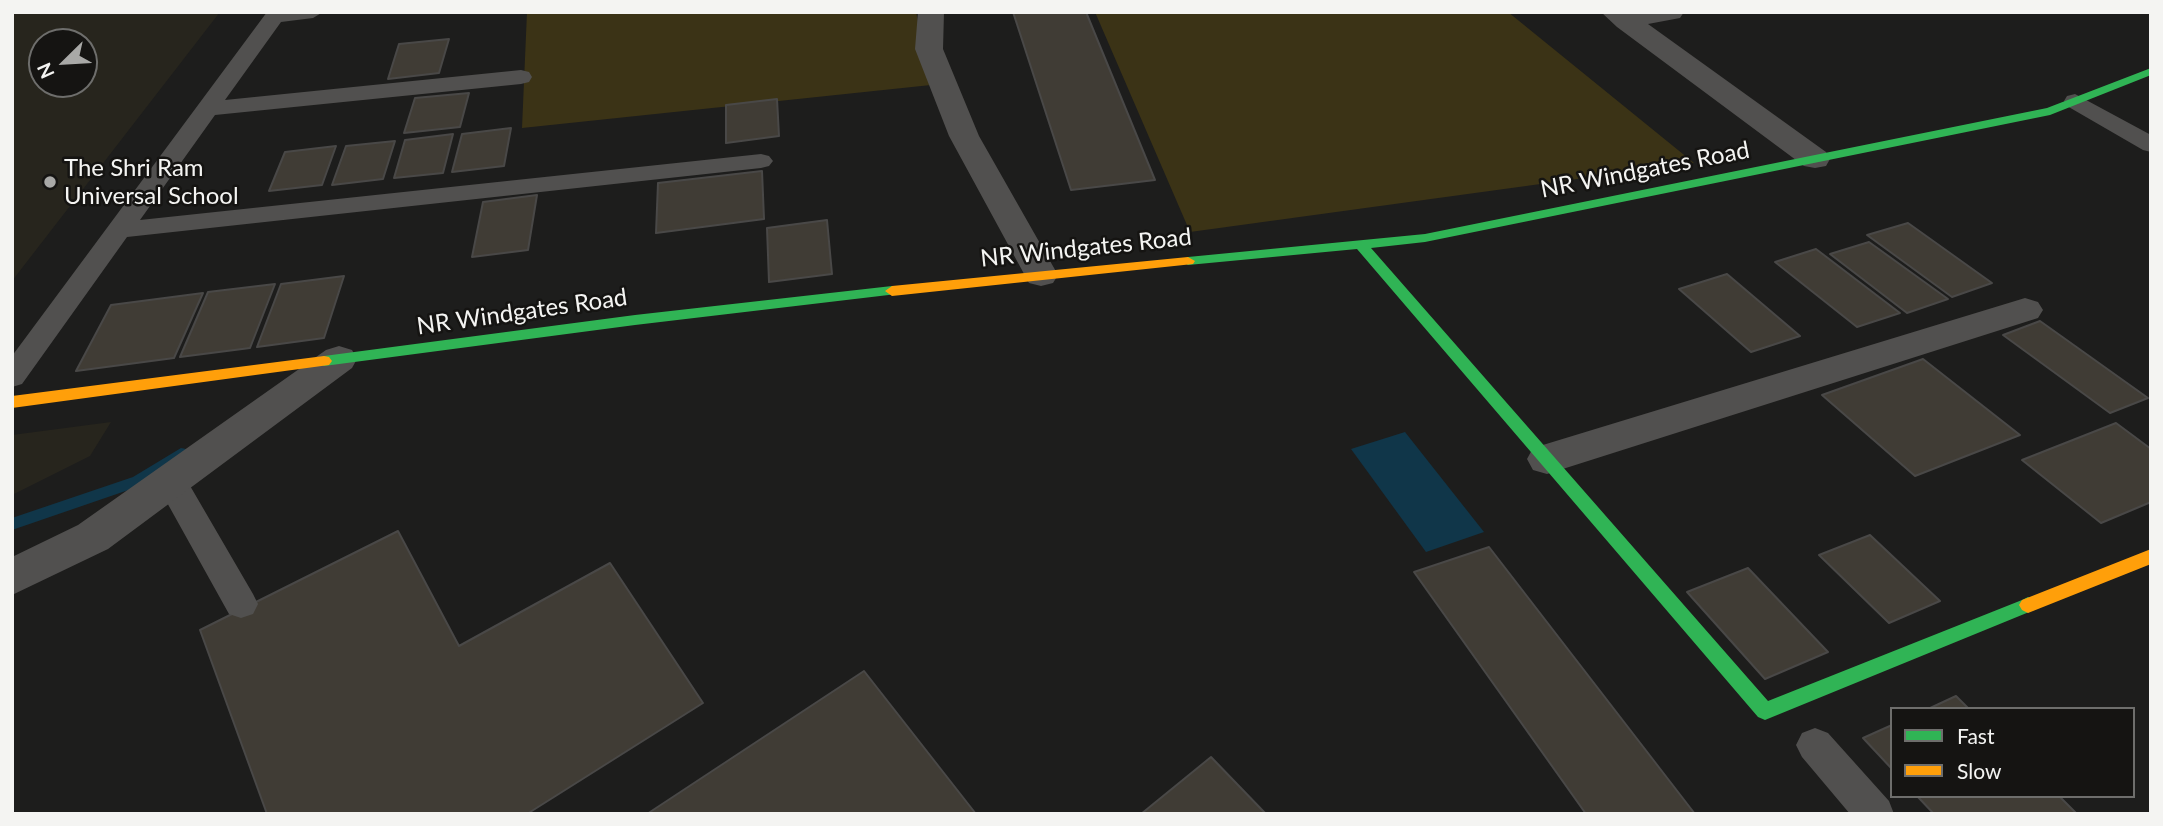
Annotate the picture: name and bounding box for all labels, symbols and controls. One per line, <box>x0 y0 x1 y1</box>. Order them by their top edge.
north arrow <box>28 28 98 98</box>
text: N <box>32 60 59 82</box>
street label: NR Windgates Road <box>1538 136 1752 204</box>
place label: The Shri Ram Universal School <box>64 154 239 210</box>
marker: The Shri Ram Universal School <box>42 174 58 190</box>
street label: NR Windgates Road <box>979 223 1193 273</box>
street label: NR Windgates Road <box>415 283 629 341</box>
legend <box>1890 707 2135 798</box>
text: Fast <box>1957 723 1994 748</box>
text: Slow <box>1957 758 2001 783</box>

